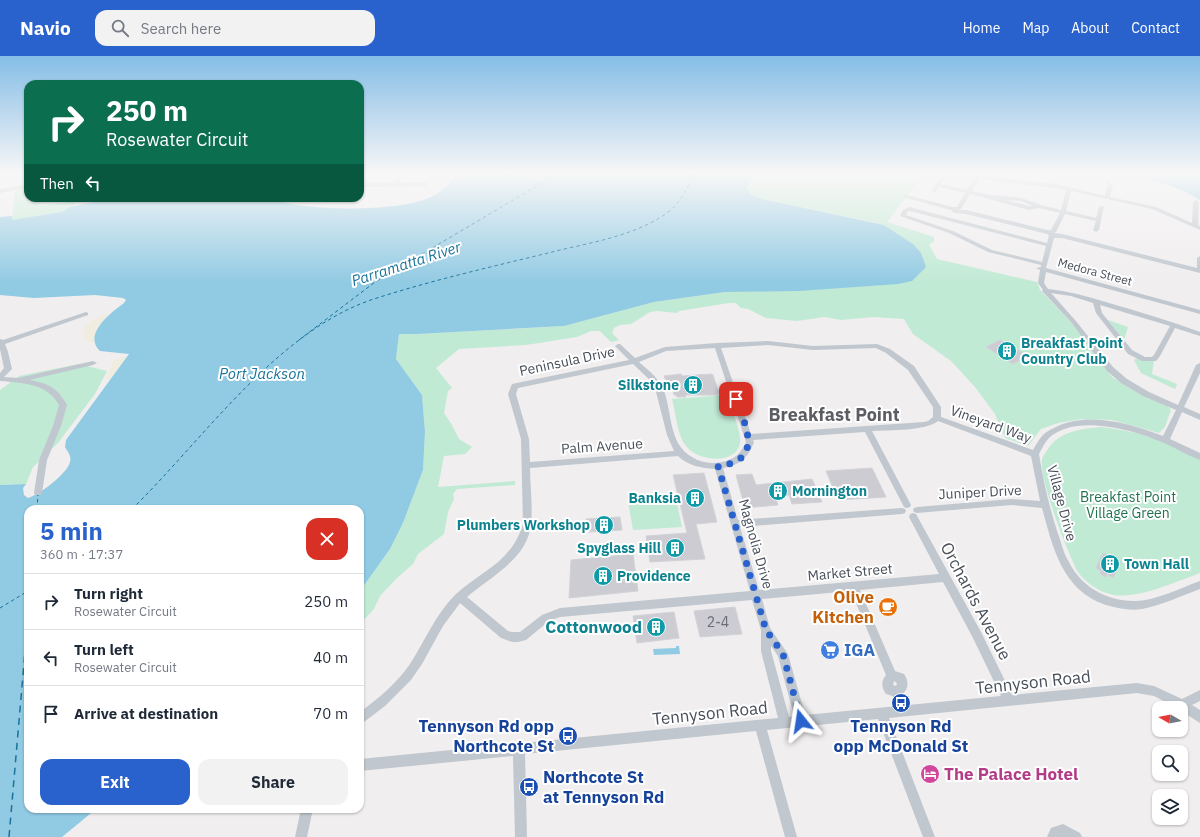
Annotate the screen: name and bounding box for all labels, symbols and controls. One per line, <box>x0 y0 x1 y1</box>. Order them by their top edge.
search box <box>95 10 375 46</box>
text: Navio <box>20 16 71 40</box>
icon: search <box>109 17 131 39</box>
text: Search here <box>141 19 221 38</box>
text: Home <box>963 19 1000 37</box>
text: Map <box>1022 19 1049 37</box>
text: About <box>1071 19 1109 37</box>
text: Contact <box>1131 19 1180 37</box>
text: 250 m <box>106 92 188 129</box>
icon: right <box>40 96 92 148</box>
text: Rosewater Circuit <box>106 128 248 151</box>
icon: left <box>82 172 104 194</box>
text: Then <box>40 174 74 193</box>
water label: Parramatta River <box>349 237 463 290</box>
street label: Medora Street <box>1056 254 1134 289</box>
place label: Breakfast Point Country Club <box>1021 334 1123 368</box>
building icon: Breakfast Point Country Club <box>996 340 1018 362</box>
street label: Peninsula Drive <box>518 342 617 380</box>
water label: Port Jackson <box>219 364 305 383</box>
building icon: Silkstone <box>682 374 704 396</box>
place label: Silkstone <box>618 376 679 394</box>
pin <box>719 382 753 416</box>
icon: arrive <box>725 388 747 410</box>
street label: Vineyard Way <box>948 401 1034 447</box>
district label: Breakfast Point <box>768 403 900 426</box>
street label: Palm Avenue <box>561 434 644 458</box>
street label: Village Drive <box>1043 463 1081 543</box>
building icon: Mornington <box>767 480 789 502</box>
street label: Juniper Drive <box>938 481 1022 503</box>
place label: Mornington <box>792 482 867 500</box>
building icon: Banksia <box>684 487 706 509</box>
park label: Breakfast Point Village Green <box>1080 488 1176 522</box>
place label: Banksia <box>628 489 681 507</box>
street label: Magnolia Drive <box>735 497 777 591</box>
building icon: Plumbers Workshop <box>593 514 615 536</box>
text: 5 min <box>40 515 103 547</box>
place label: Plumbers Workshop <box>457 516 590 534</box>
button: close <box>306 518 348 560</box>
building icon: Spyglass Hill <box>664 537 686 559</box>
street label: Orchards Avenue <box>936 538 1016 664</box>
place label: Spyglass Hill <box>577 539 661 557</box>
text: 360 m · 17:37 <box>40 546 123 563</box>
building icon: Town Hall <box>1099 553 1121 575</box>
place label: Town Hall <box>1124 555 1189 573</box>
street label: Market Street <box>807 559 893 585</box>
building icon: Providence <box>592 565 614 587</box>
place label: Providence <box>617 567 691 585</box>
text: Turn right <box>74 584 143 603</box>
place label: Olive Kitchen <box>812 586 874 628</box>
icon: right <box>40 591 62 613</box>
text: 250 m <box>304 592 348 611</box>
cafe icon: Olive Kitchen <box>877 596 899 618</box>
text: Rosewater Circuit <box>74 603 177 620</box>
house number: 2-4 <box>707 613 729 631</box>
place label: Cottonwood <box>545 616 642 638</box>
building icon: Cottonwood <box>645 616 667 638</box>
supermarket icon: IGA <box>819 639 841 661</box>
place label: IGA <box>844 639 876 661</box>
text: Turn left <box>74 640 134 659</box>
icon: left <box>40 647 62 669</box>
text: 40 m <box>313 648 348 667</box>
text: Rosewater Circuit <box>74 659 177 676</box>
street label: Tennyson Road <box>974 665 1092 699</box>
bus stop icon: Tennyson Rd opp McDonald St <box>890 692 912 714</box>
street label: Tennyson Road <box>651 696 769 730</box>
position arrow <box>780 700 822 742</box>
north arrow <box>1152 701 1188 737</box>
map controls <box>1152 701 1188 825</box>
icon: arrive <box>40 703 62 725</box>
text: Arrive at destination <box>74 704 218 723</box>
text: 70 m <box>313 704 348 723</box>
place label: Tennyson Rd opp Northcote St <box>418 715 554 757</box>
place label: Tennyson Rd opp McDonald St <box>834 715 968 757</box>
bus stop icon: Tennyson Rd opp Northcote St <box>557 725 579 747</box>
button: search <box>1152 745 1188 781</box>
button: Exit <box>40 759 190 805</box>
button: Share <box>198 759 348 805</box>
hotel icon: The Palace Hotel <box>919 763 941 785</box>
place label: The Palace Hotel <box>944 763 1078 785</box>
place label: Northcote St at Tennyson Rd <box>543 766 664 808</box>
bus stop icon: Northcote St at Tennyson Rd <box>518 776 540 798</box>
button: layers <box>1152 789 1188 825</box>

